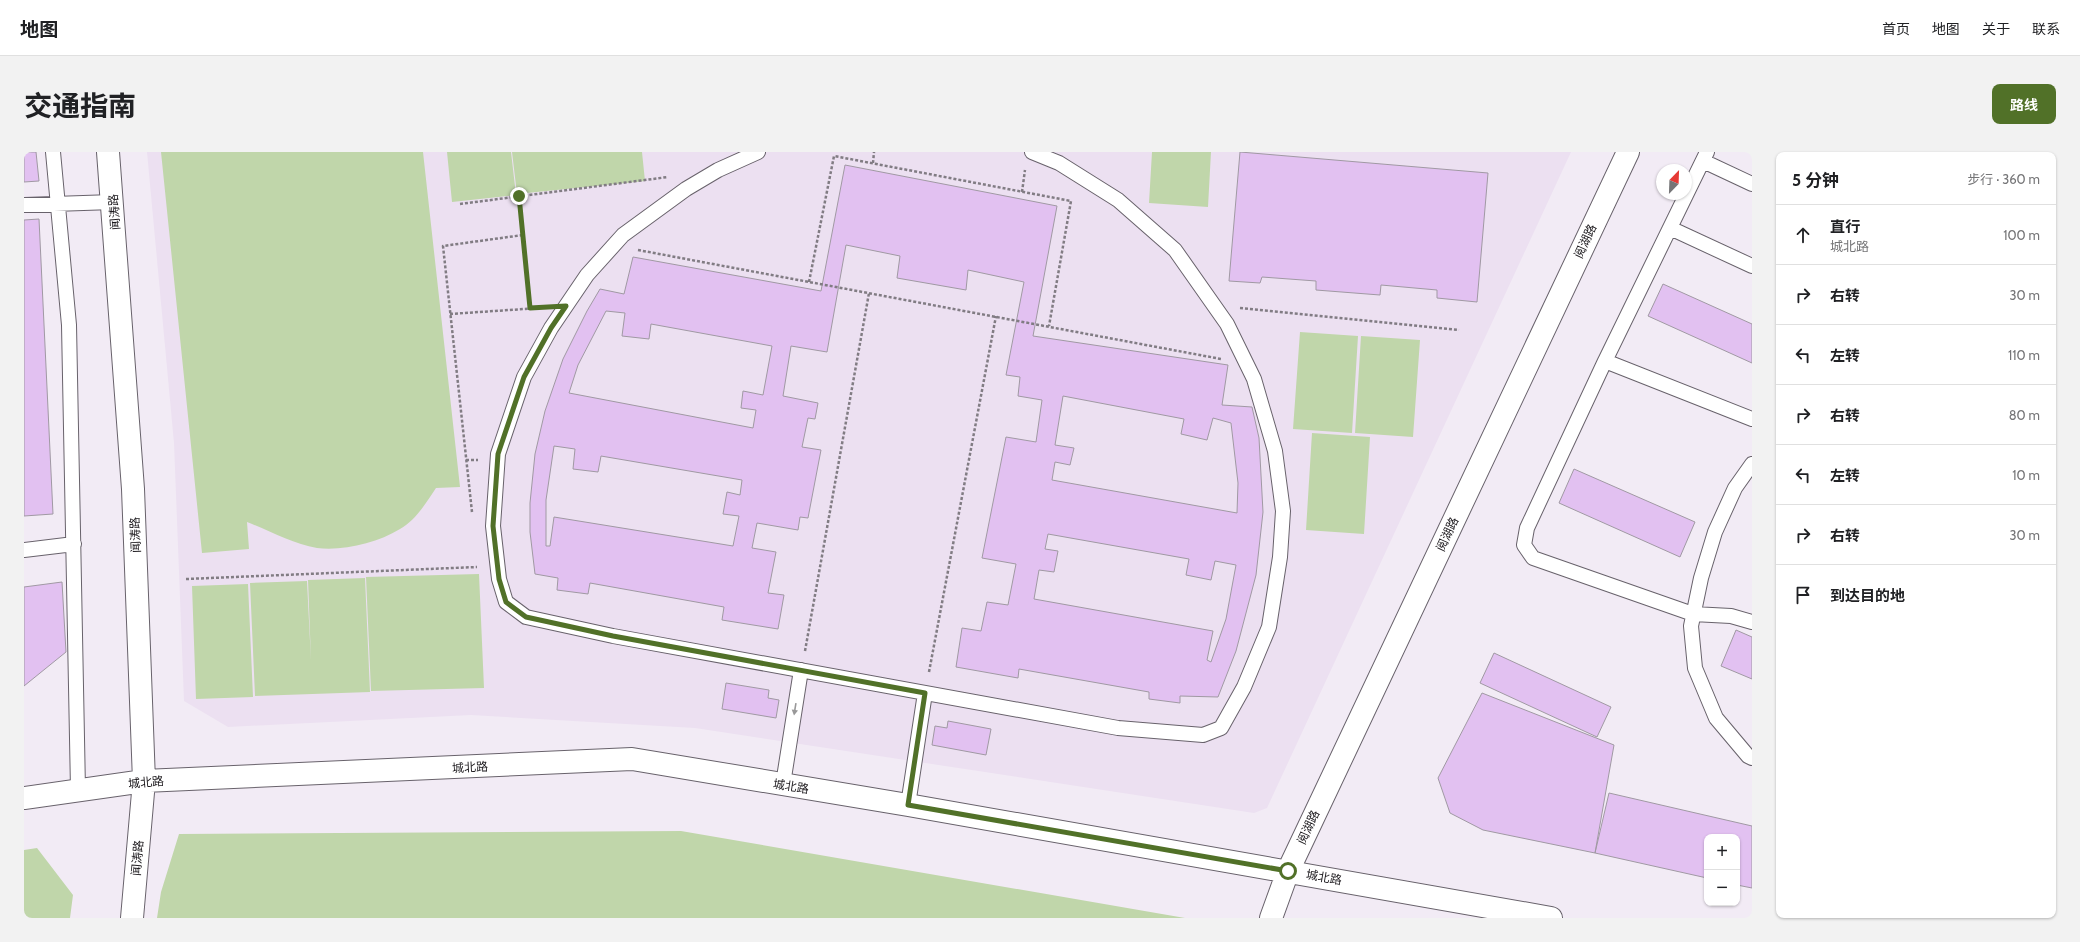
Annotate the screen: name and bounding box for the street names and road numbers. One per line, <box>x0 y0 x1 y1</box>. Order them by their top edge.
street label: 闻涛路 <box>105 194 123 230</box>
street label: 阅湖路 <box>1571 222 1599 260</box>
street label: 阅湖路 <box>1433 515 1461 553</box>
street label: 闻涛路 <box>127 517 143 553</box>
street label: 城北路 <box>452 759 488 775</box>
street label: 城北路 <box>127 773 165 791</box>
street label: 城北路 <box>772 776 810 796</box>
street label: 阅湖路 <box>1294 808 1322 846</box>
street label: 闻涛路 <box>128 839 146 877</box>
street label: 城北路 <box>1305 866 1343 888</box>

